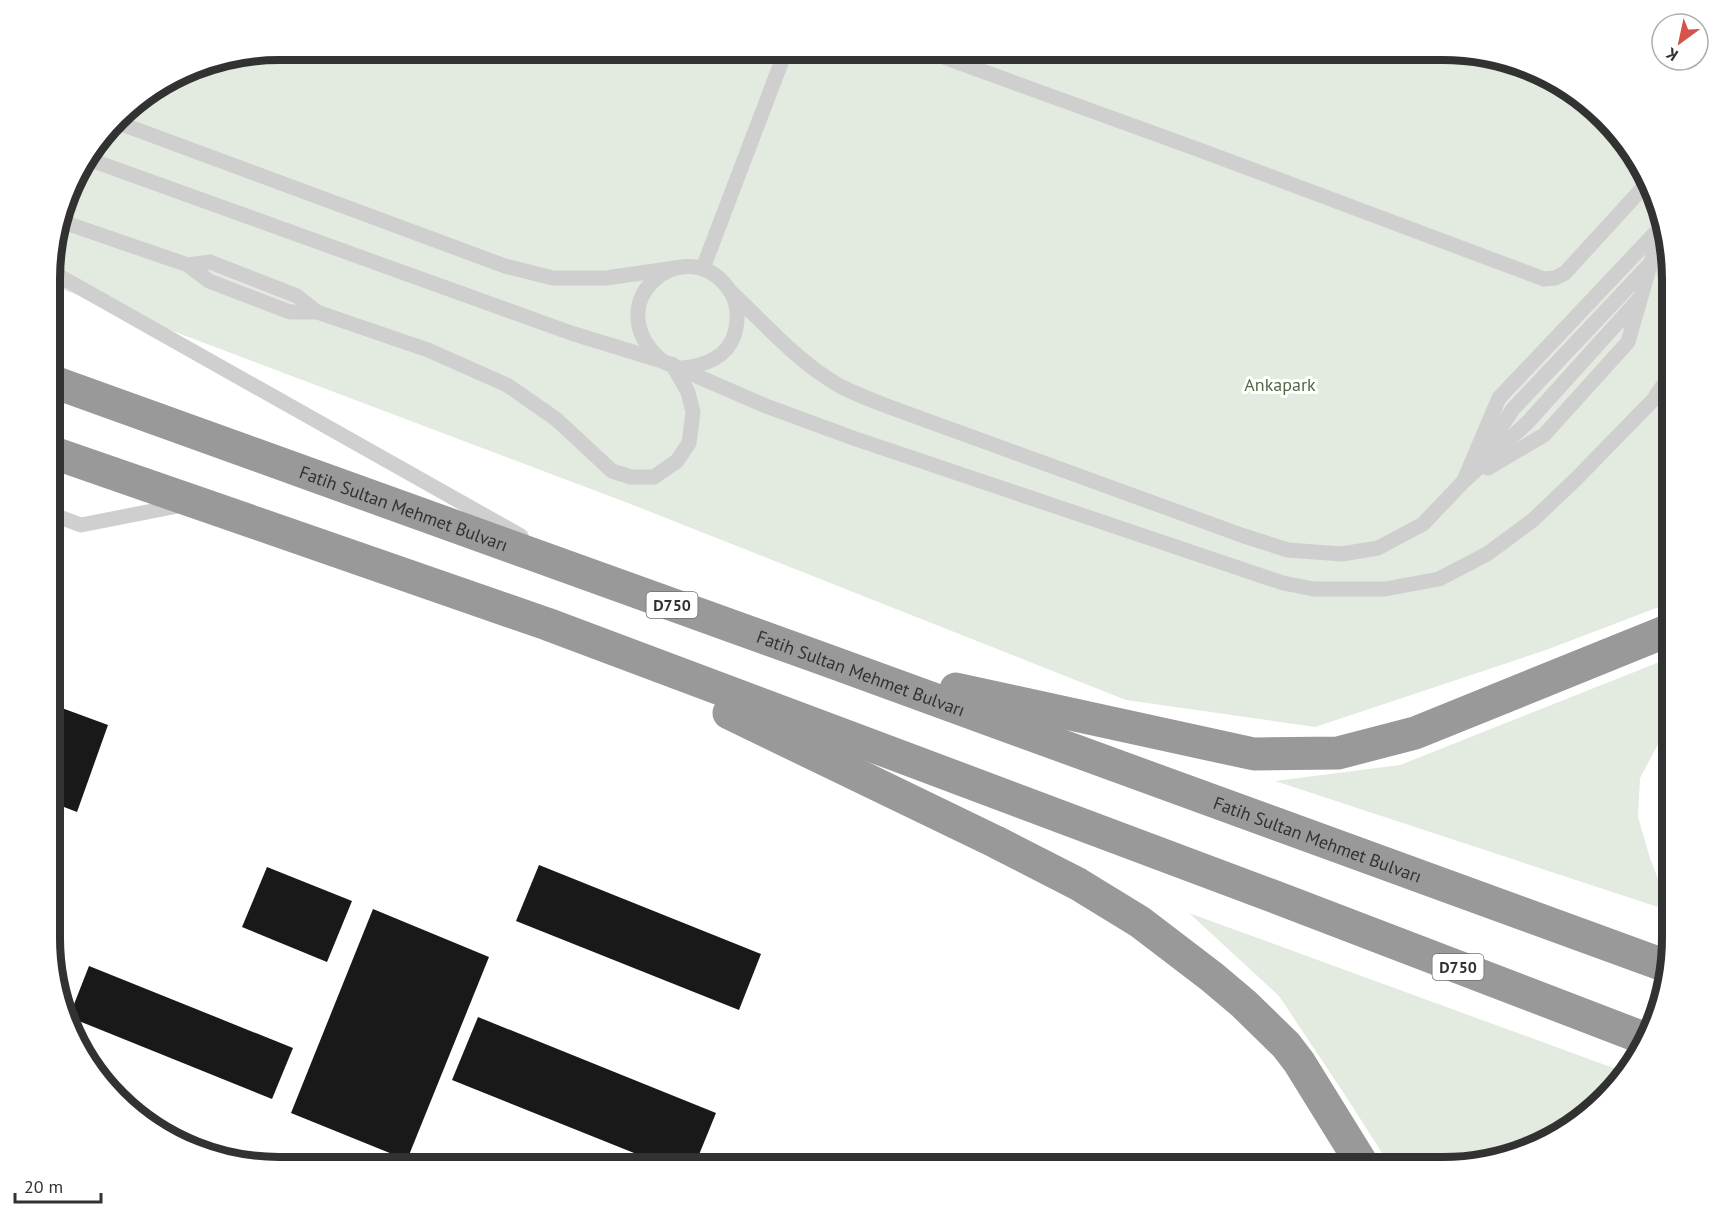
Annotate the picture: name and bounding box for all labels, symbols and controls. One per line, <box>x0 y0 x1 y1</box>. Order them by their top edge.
north arrow <box>1650 12 1710 72</box>
text: K <box>1662 43 1681 66</box>
park label: Ankapark <box>1244 373 1316 396</box>
street label: Fatih Sultan Mehmet Bulvarı <box>296 460 511 556</box>
road number: D750 <box>646 592 698 618</box>
street label: Fatih Sultan Mehmet Bulvarı <box>754 624 968 721</box>
street label: Fatih Sultan Mehmet Bulvarı <box>1210 791 1425 888</box>
road number: D750 <box>1432 954 1484 980</box>
scale bar <box>15 1166 100 1204</box>
text: 20 m <box>24 1175 63 1198</box>

